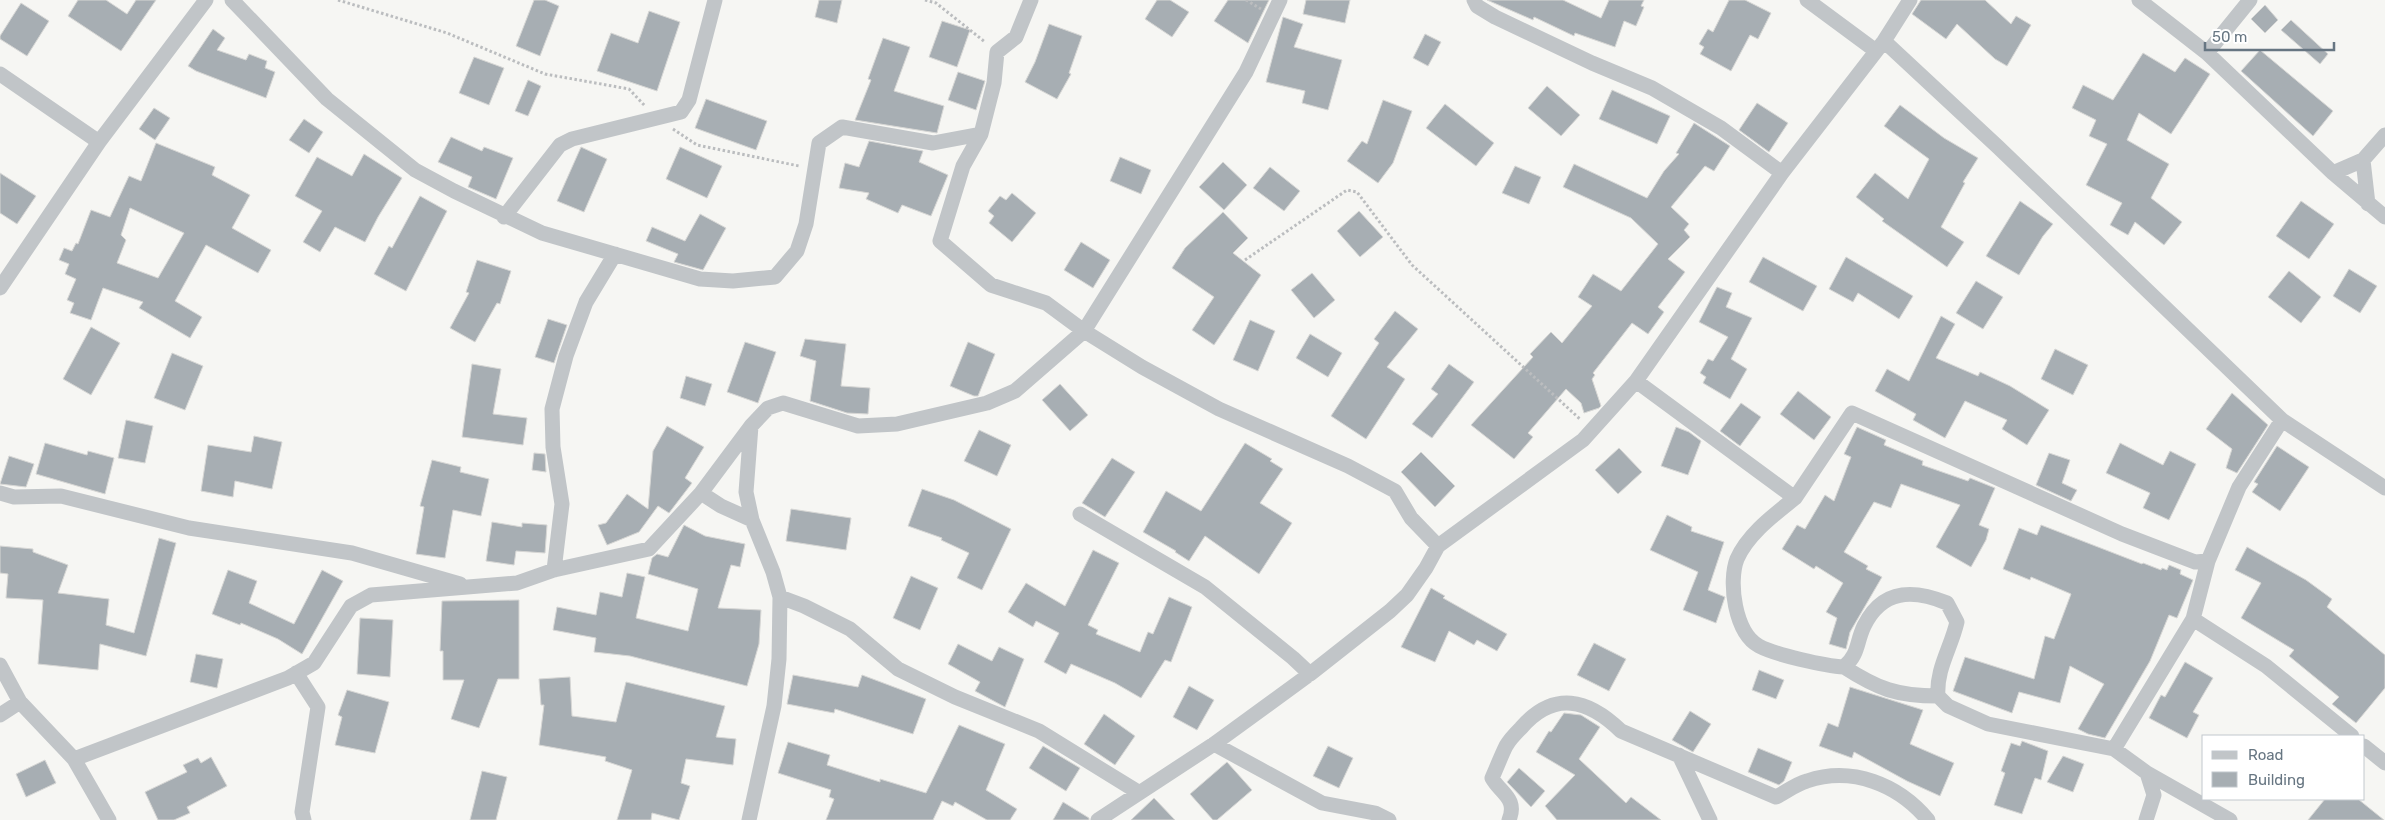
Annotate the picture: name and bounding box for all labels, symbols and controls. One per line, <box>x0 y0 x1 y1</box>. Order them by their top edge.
scale bar <box>2205 20 2334 52</box>
text: 50 m <box>2212 28 2247 46</box>
legend <box>2202 735 2365 800</box>
text: Road <box>2248 746 2284 764</box>
text: Building <box>2248 771 2305 789</box>

